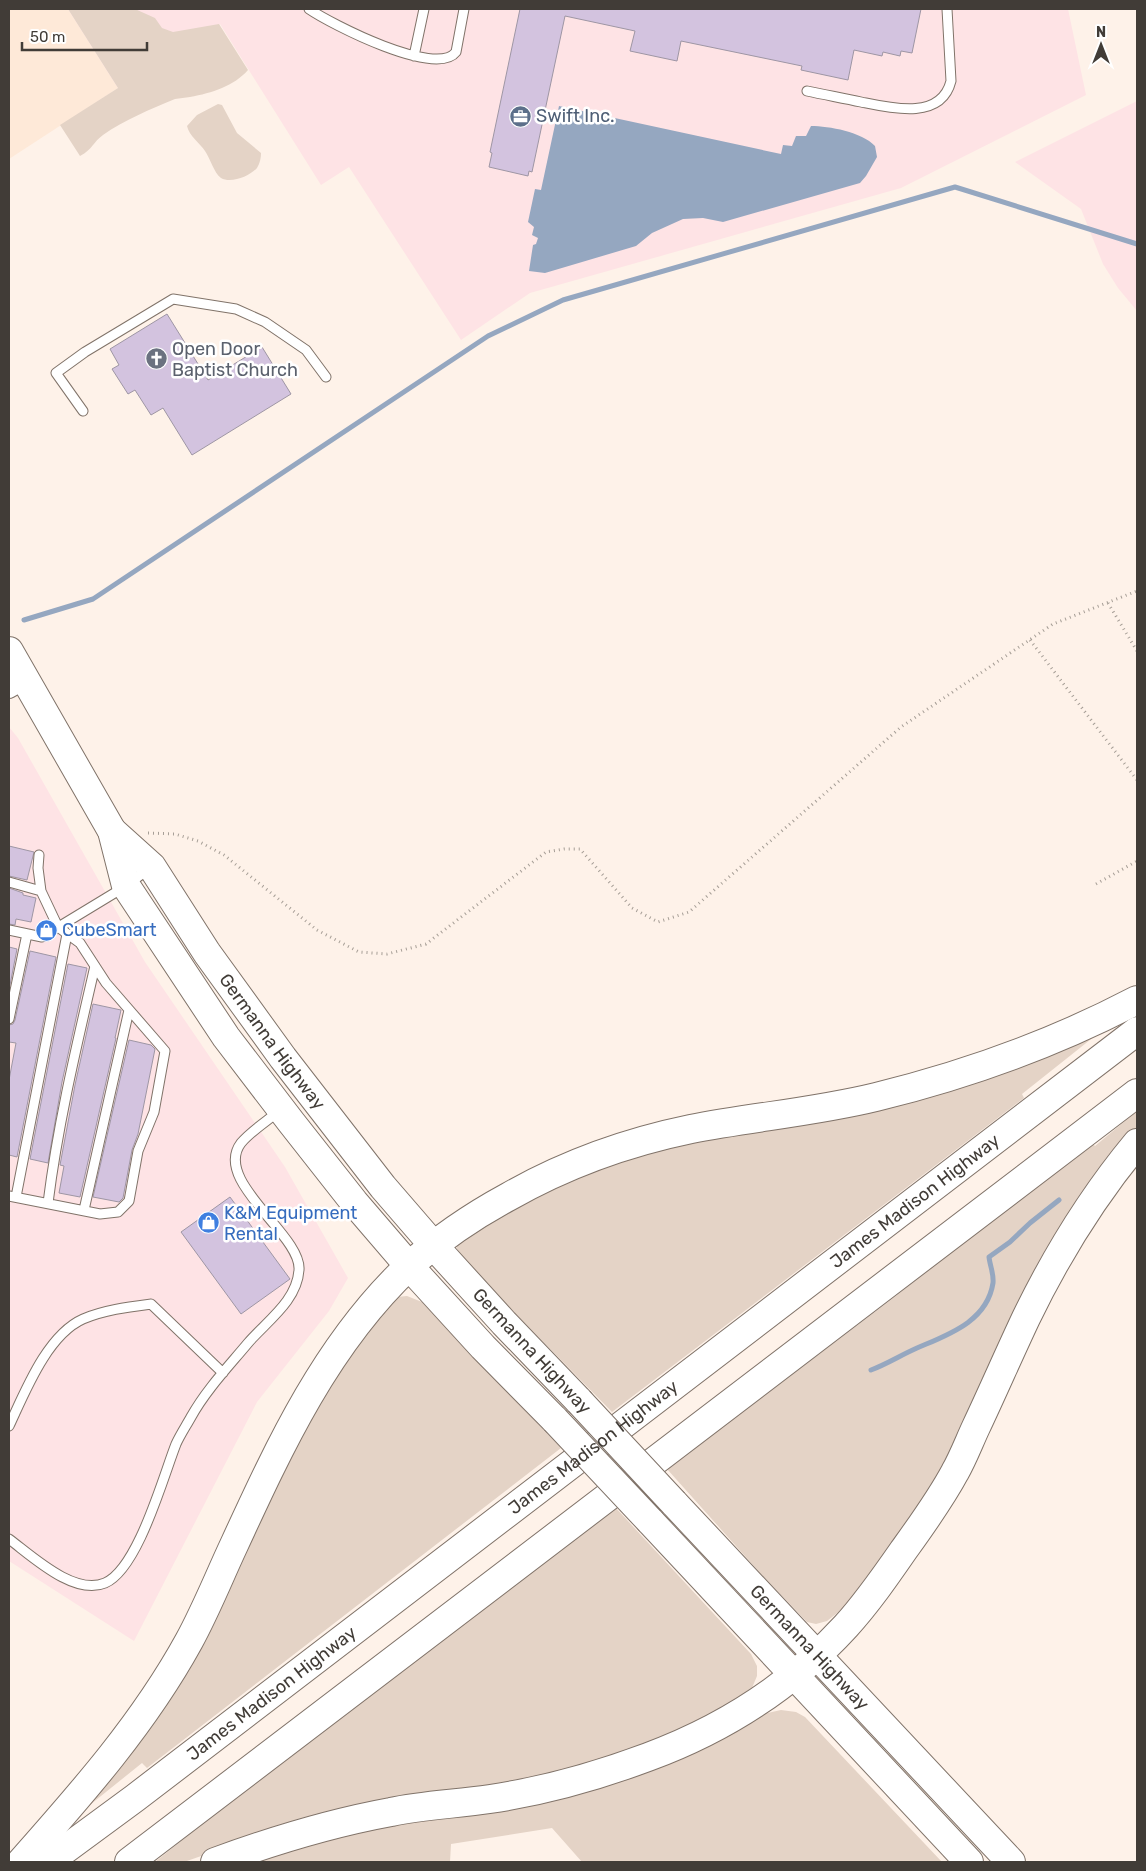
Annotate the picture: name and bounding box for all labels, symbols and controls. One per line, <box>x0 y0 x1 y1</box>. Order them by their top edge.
scale bar <box>22 20 148 52</box>
north arrow <box>1076 20 1126 70</box>
text: N <box>1096 24 1106 41</box>
text: 50 m <box>30 28 65 46</box>
office icon: Swift Inc. <box>508 104 532 128</box>
place label: Swift Inc. <box>536 105 615 127</box>
place label: Open Door Baptist Church <box>172 338 298 381</box>
church icon: Open Door Baptist Church <box>144 347 168 371</box>
shop icon: CubeSmart <box>34 918 58 942</box>
place label: CubeSmart <box>62 919 157 941</box>
street label: Germanna Highway <box>215 969 330 1114</box>
street label: James Madison Highway <box>826 1129 1004 1273</box>
place label: K&M Equipment Rental <box>224 1202 357 1245</box>
shop icon: K&M Equipment Rental <box>196 1211 220 1235</box>
street label: Germanna Highway <box>468 1284 596 1418</box>
street label: James Madison Highway <box>504 1375 682 1519</box>
street label: Germanna Highway <box>745 1580 874 1715</box>
street label: James Madison Highway <box>182 1622 361 1765</box>

